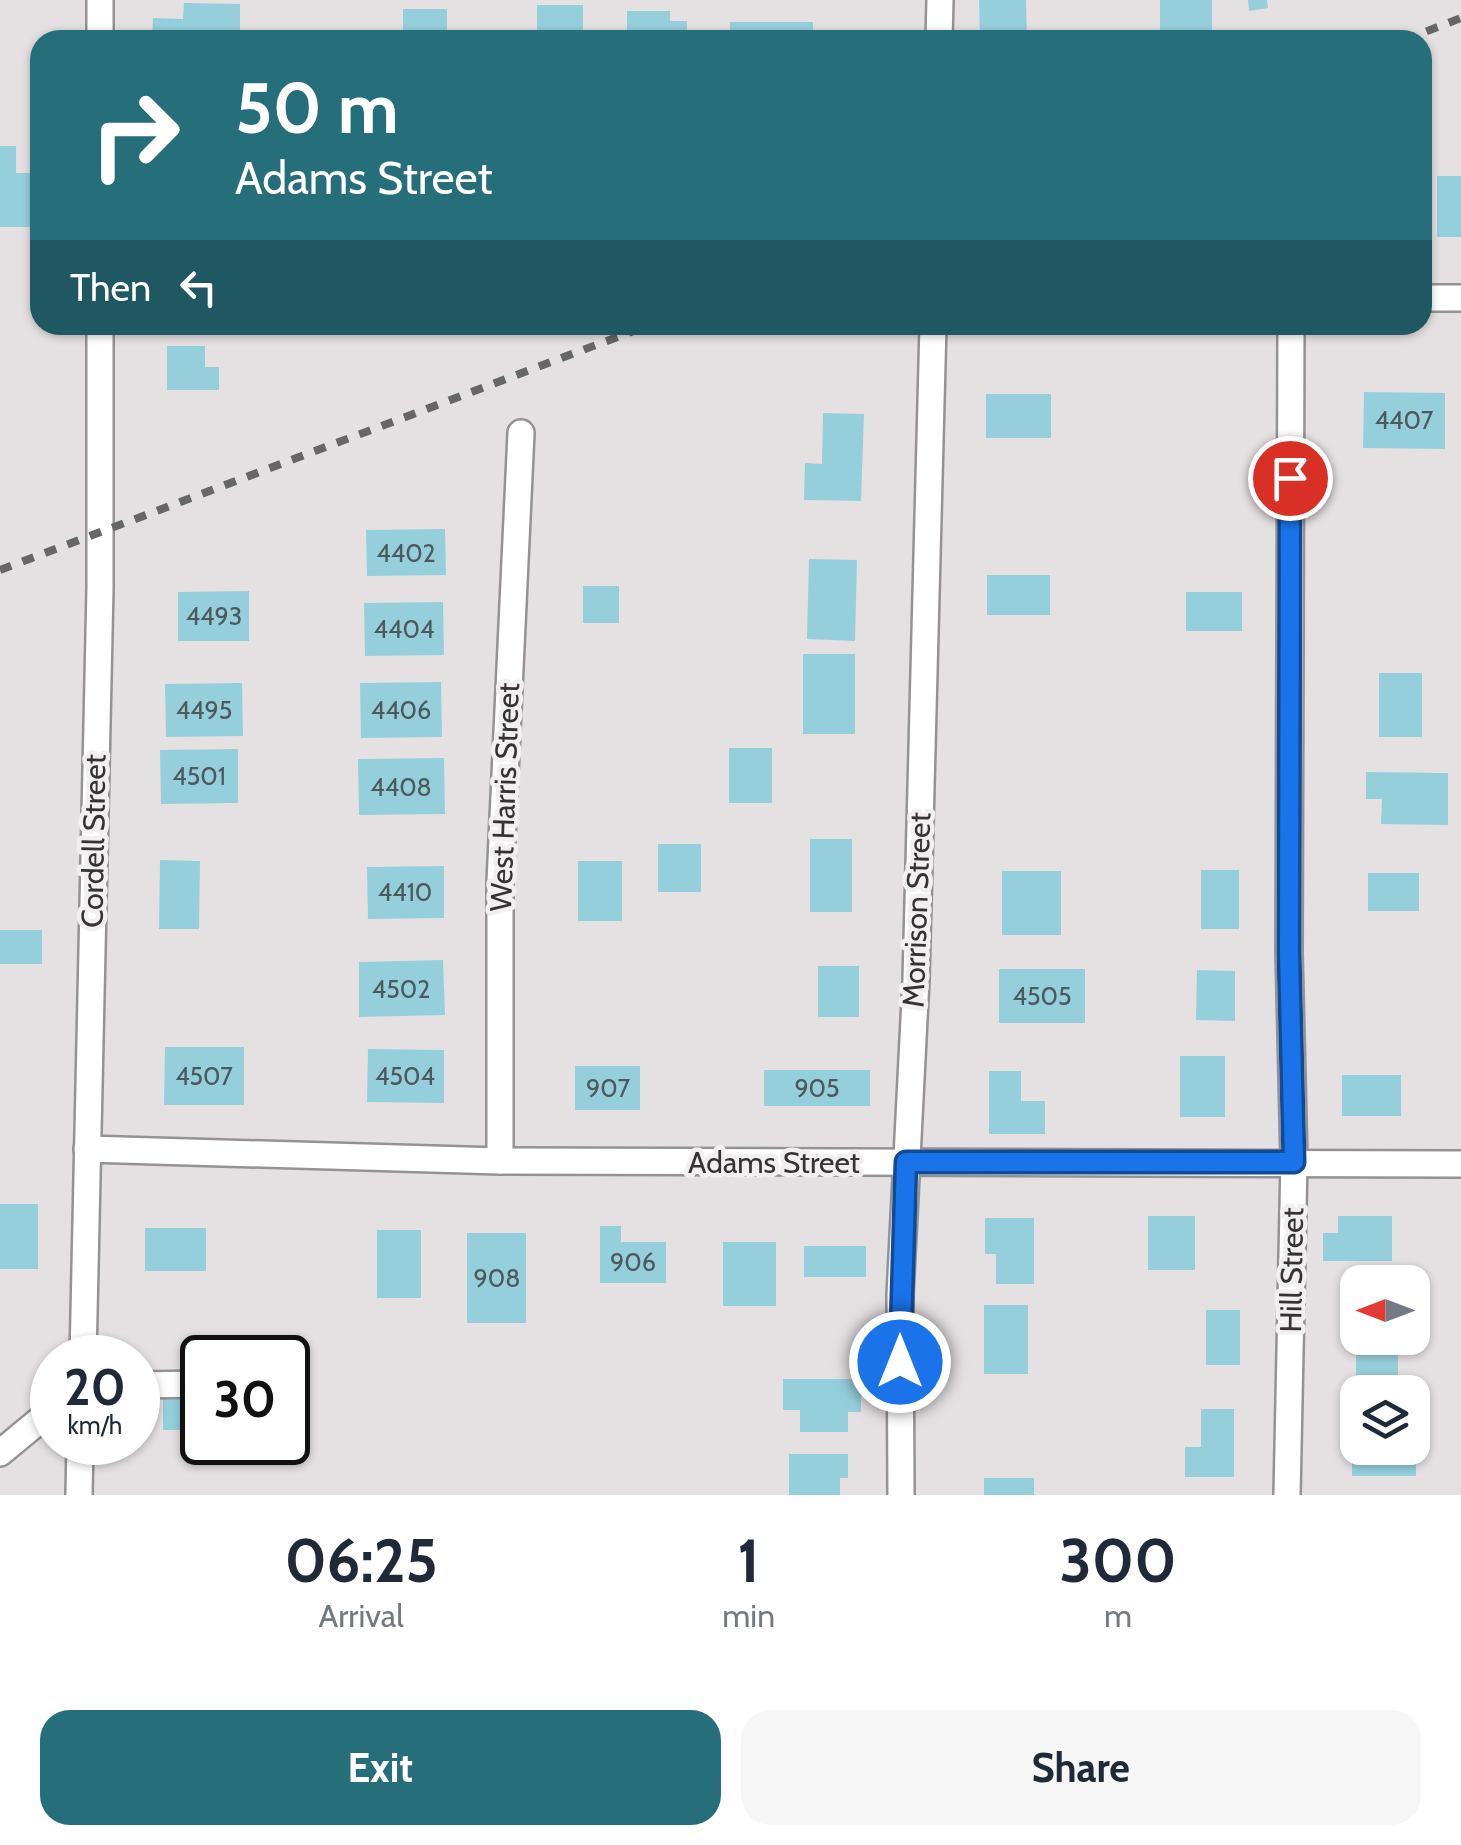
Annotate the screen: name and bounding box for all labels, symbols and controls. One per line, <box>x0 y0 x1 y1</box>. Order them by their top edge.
text: 50 m <box>235 65 399 151</box>
icon: right <box>70 70 200 200</box>
text: Adams Street <box>235 151 493 205</box>
icon: left <box>171 260 226 315</box>
text: Then <box>70 264 151 311</box>
house number: 4407 <box>1375 405 1434 435</box>
pin <box>1248 436 1333 521</box>
icon: arrive <box>1263 451 1318 506</box>
house number: 4402 <box>376 538 436 568</box>
house number: 4493 <box>186 601 242 631</box>
house number: 4404 <box>374 614 434 644</box>
street label: West Harris Street <box>482 682 527 912</box>
house number: 4495 <box>176 695 232 725</box>
house number: 4406 <box>371 695 431 725</box>
street label: Cordell Street <box>73 754 114 928</box>
house number: 4501 <box>172 761 226 791</box>
house number: 4408 <box>370 772 432 802</box>
street label: Morrison Street <box>895 812 938 1008</box>
house number: 4410 <box>378 877 432 907</box>
house number: 4502 <box>372 974 430 1004</box>
house number: 4505 <box>1013 981 1071 1011</box>
house number: 4507 <box>175 1061 233 1091</box>
house number: 4504 <box>375 1061 435 1091</box>
house number: 907 <box>586 1073 630 1103</box>
house number: 905 <box>794 1073 840 1103</box>
street label: Adams Street <box>688 1144 860 1181</box>
street label: Hill Street <box>1272 1207 1311 1333</box>
house number: 906 <box>610 1247 656 1277</box>
house number: 908 <box>474 1263 520 1293</box>
north arrow <box>1340 1265 1430 1355</box>
map controls <box>1340 1265 1430 1465</box>
position arrow <box>848 1310 952 1414</box>
speed limit sign: 30 <box>180 1335 310 1465</box>
text: 20 <box>64 1357 126 1418</box>
button: layers <box>1340 1375 1430 1465</box>
text: km/h <box>68 1410 122 1440</box>
text: 06:25 <box>284 1524 438 1597</box>
text: 1 <box>738 1524 760 1597</box>
text: 300 <box>1059 1524 1177 1597</box>
text: Arrival <box>319 1596 404 1635</box>
text: min <box>722 1596 775 1635</box>
text: m <box>1104 1596 1132 1635</box>
button: Exit <box>40 1710 721 1825</box>
button: Share <box>741 1710 1421 1825</box>

